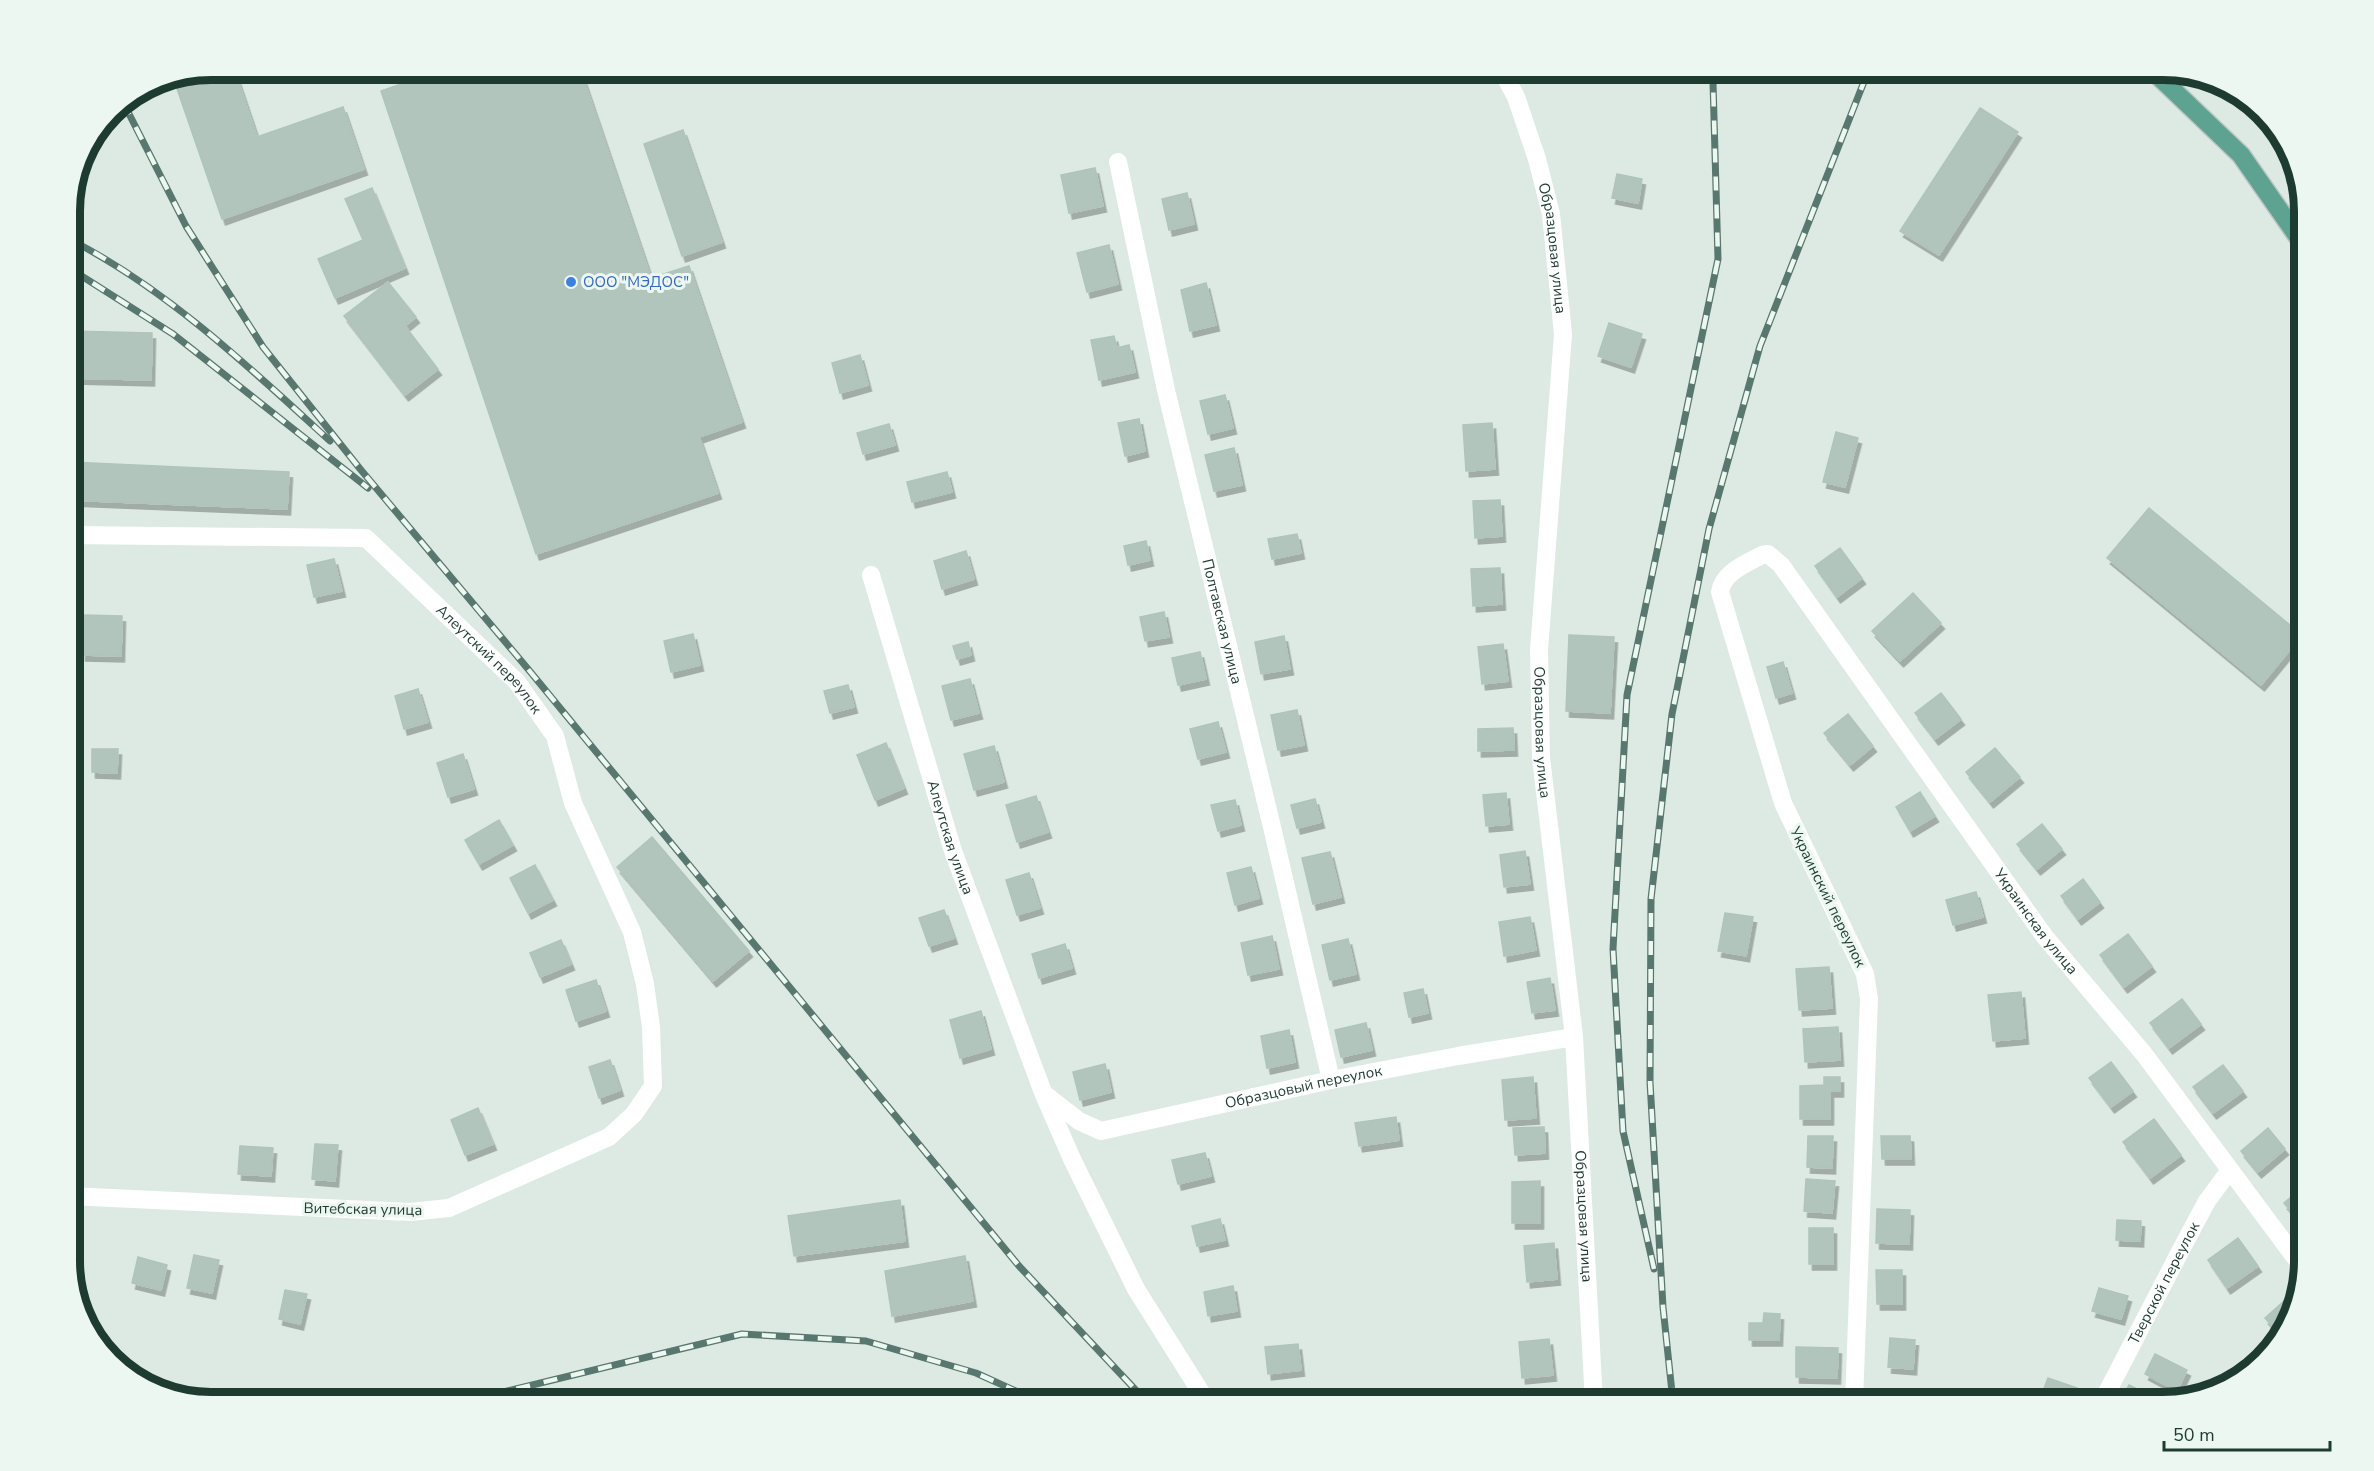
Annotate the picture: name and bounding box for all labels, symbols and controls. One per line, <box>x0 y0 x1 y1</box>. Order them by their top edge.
street label: Образцовая улица <box>1533 180 1571 315</box>
place label: ООО "МЭДОС" <box>583 272 689 292</box>
marker: ООО "МЭДОС" <box>564 275 578 289</box>
street label: Полтавская улица <box>1197 557 1247 686</box>
street label: Алеутский переулок <box>432 600 546 718</box>
street label: Образцовая улица <box>1529 666 1556 799</box>
street label: Алеутская улица <box>922 778 978 897</box>
street label: Украинский переулок <box>1785 823 1871 971</box>
street label: Украинская улица <box>1989 863 2083 979</box>
street label: Образцовый переулок <box>1223 1061 1384 1113</box>
street label: Образцовая улица <box>1570 1150 1597 1283</box>
street label: Витебская улица <box>303 1198 423 1220</box>
street label: Тверской переулок <box>2124 1218 2204 1348</box>
scale bar <box>2164 1414 2330 1452</box>
text: 50 m <box>2173 1423 2215 1447</box>

